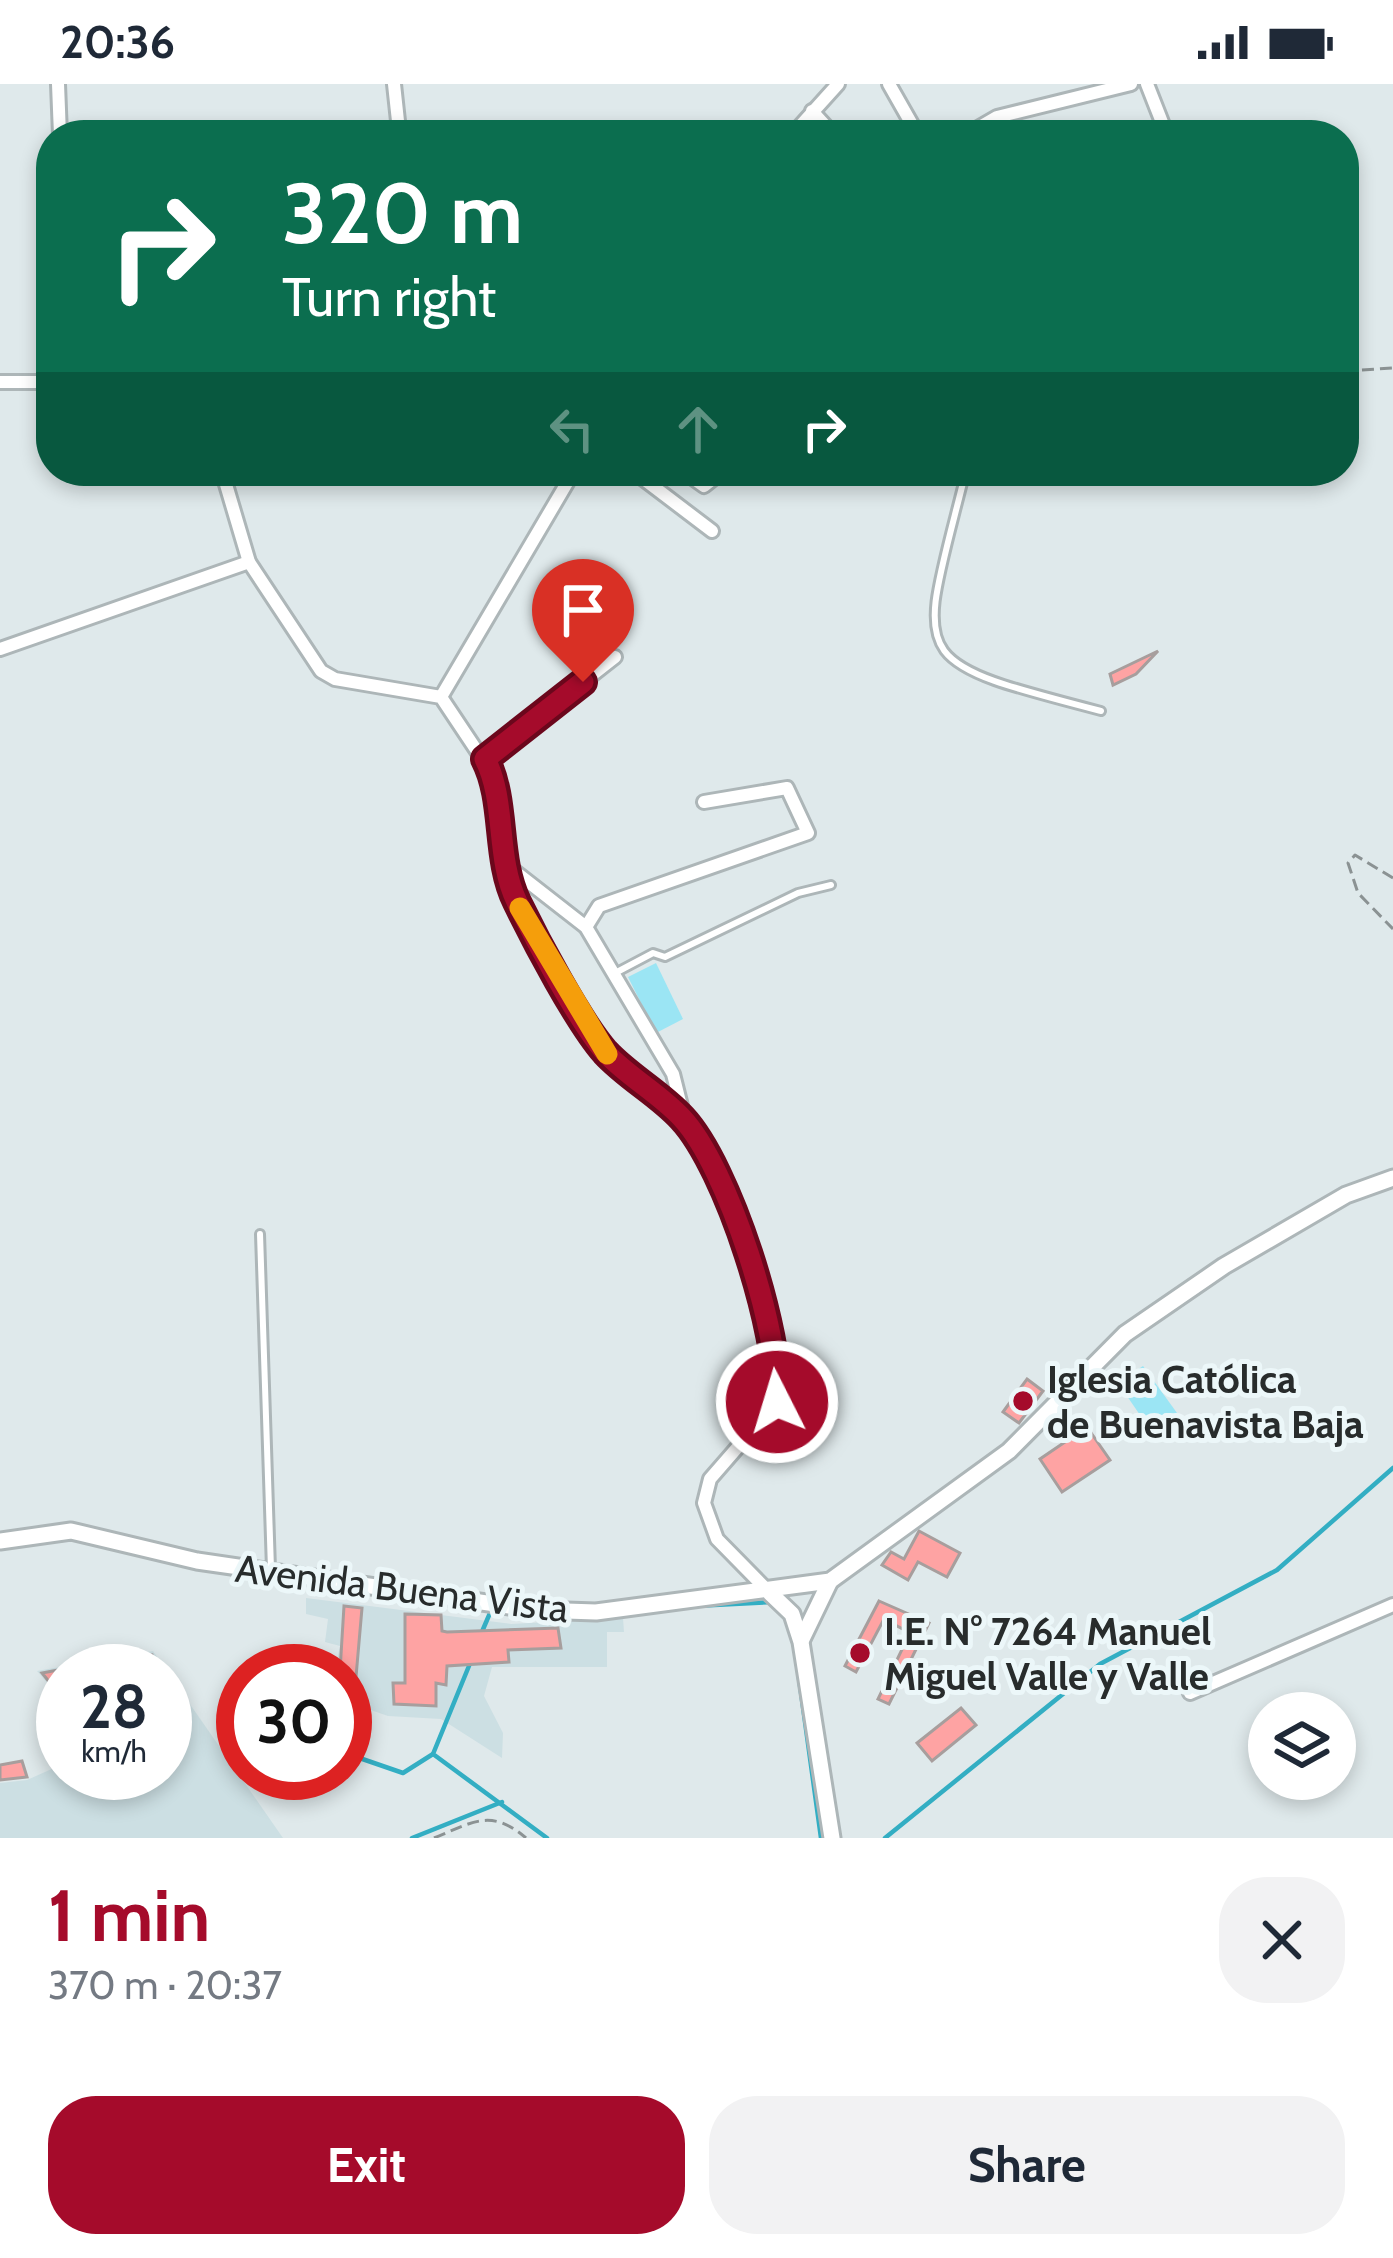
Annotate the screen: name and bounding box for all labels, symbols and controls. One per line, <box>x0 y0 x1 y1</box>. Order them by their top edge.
text: 20:36 <box>60 15 175 69</box>
text: 320 m <box>282 162 523 264</box>
icon: right <box>84 168 240 324</box>
text: Turn right <box>282 264 496 330</box>
icon: left <box>539 396 605 462</box>
icon: ahead <box>665 396 731 462</box>
icon: right <box>791 396 857 462</box>
pin <box>532 559 634 682</box>
icon: arrive <box>550 577 616 643</box>
position arrow <box>714 1339 840 1465</box>
place label: Iglesia Católica de Buenavista Baja <box>1047 1355 1364 1448</box>
marker: Iglesia Católica de Buenavista Baja <box>1010 1388 1036 1414</box>
street label: Avenida Buena Vista <box>233 1544 572 1632</box>
place label: I.E. N° 7264 Manuel Miguel Valle y Valle <box>884 1607 1211 1700</box>
marker: I.E. N° 7264 Manuel Miguel Valle y Valle <box>847 1640 873 1666</box>
speed limit sign: 30 <box>216 1644 372 1800</box>
text: 28 <box>80 1670 148 1743</box>
map controls <box>1248 1692 1356 1800</box>
button: layers <box>1248 1692 1356 1800</box>
text: km/h <box>81 1733 147 1770</box>
text: 1 min <box>48 1872 210 1959</box>
button: close <box>1219 1877 1345 2003</box>
text: 370 m · 20:37 <box>48 1961 282 2009</box>
button: Exit <box>48 2096 685 2234</box>
button: Share <box>709 2096 1345 2234</box>

